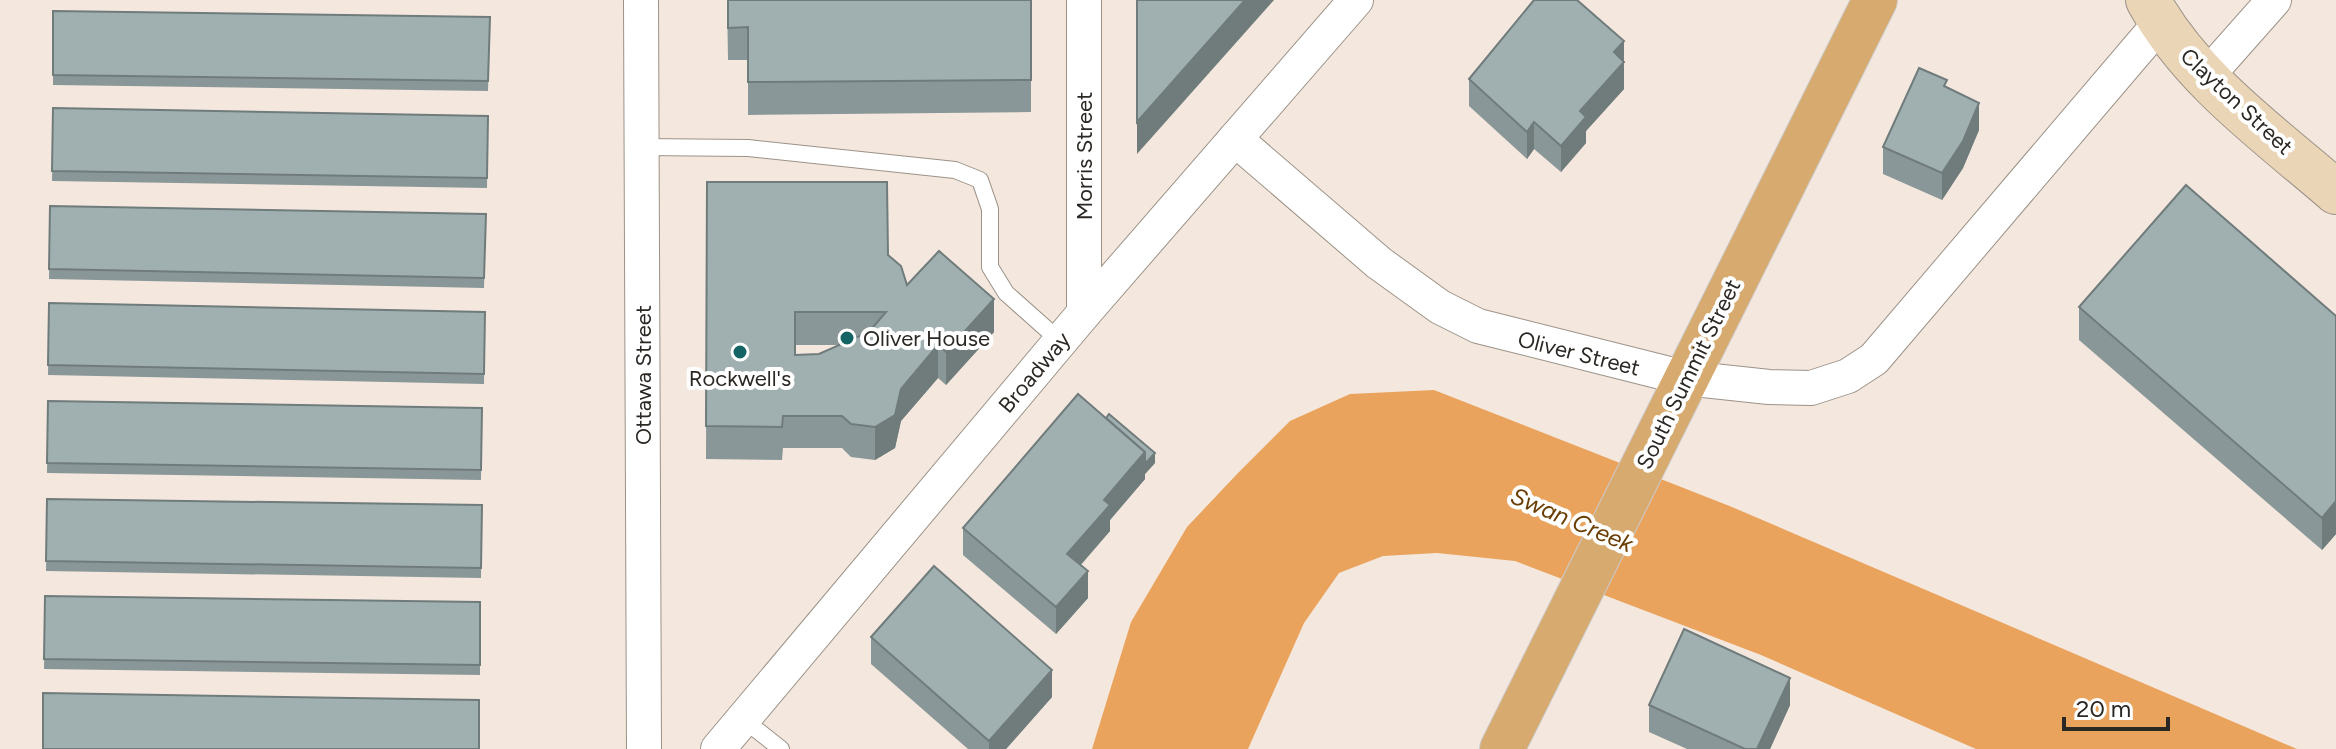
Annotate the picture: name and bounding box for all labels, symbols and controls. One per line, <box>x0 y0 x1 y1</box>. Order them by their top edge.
street label: Clayton Street <box>2175 43 2298 160</box>
street label: Morris Street <box>1071 92 1098 220</box>
street label: South Summit Street <box>1631 275 1746 474</box>
street label: Ottawa Street <box>630 305 657 445</box>
place label: Oliver House <box>863 325 990 352</box>
street label: Oliver Street <box>1515 325 1643 382</box>
street label: Broadway <box>993 326 1076 418</box>
marker: Oliver House <box>838 329 856 347</box>
marker: Rockwell's <box>731 343 749 361</box>
place label: Rockwell's <box>689 365 791 392</box>
water label: Swan Creek <box>1507 481 1639 559</box>
scale bar <box>2064 681 2168 731</box>
text: 20 m <box>2076 694 2131 723</box>

